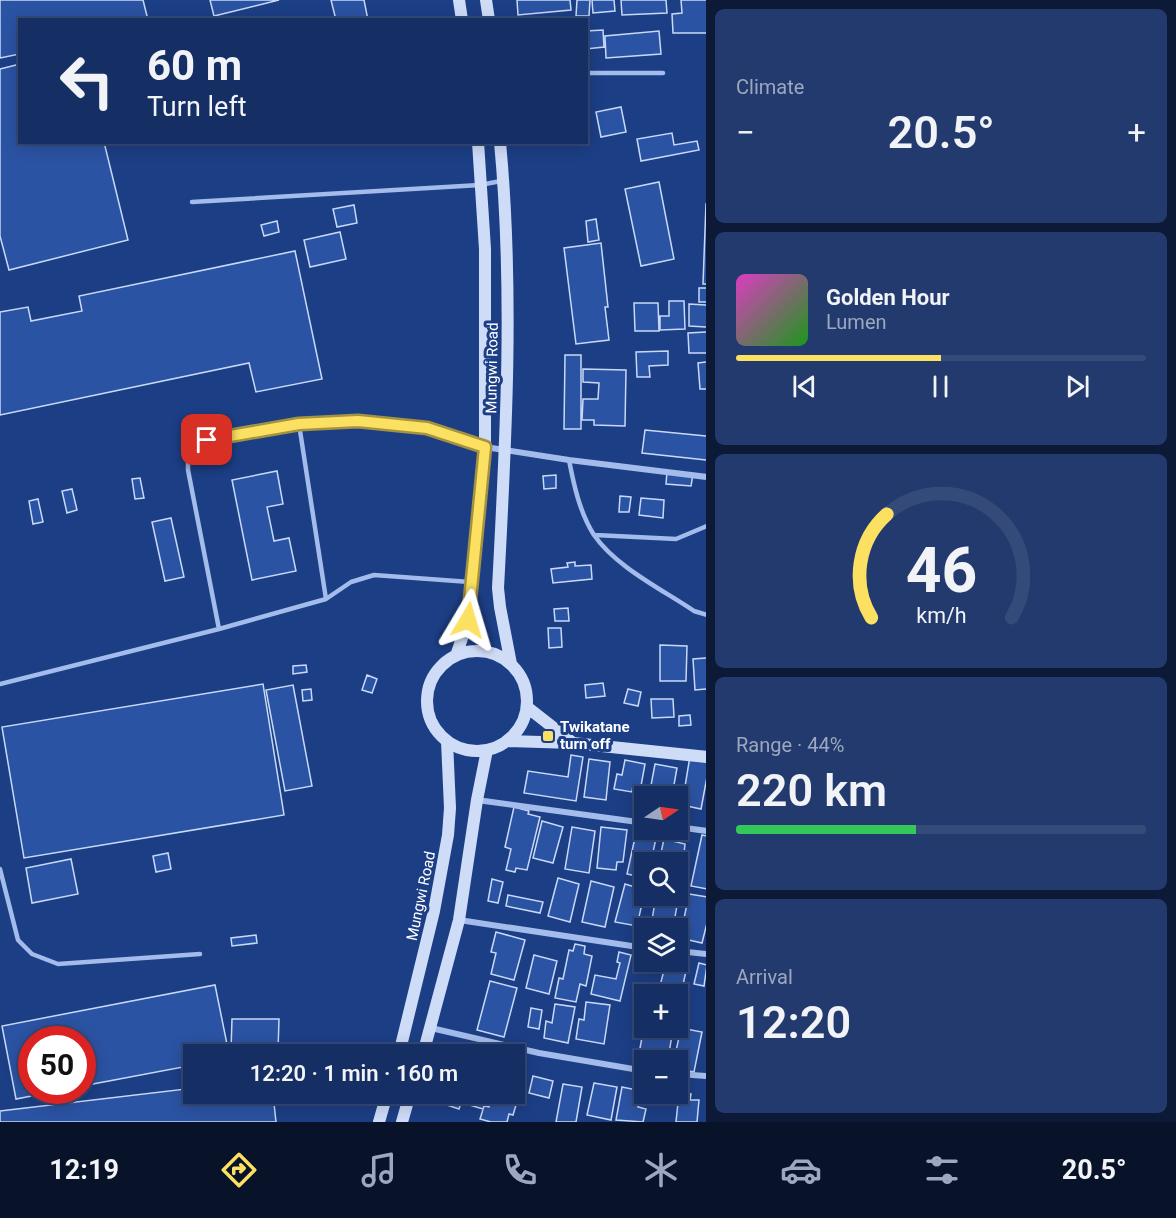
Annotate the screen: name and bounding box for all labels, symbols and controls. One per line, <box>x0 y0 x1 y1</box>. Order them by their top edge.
text: 60 m <box>147 41 242 90</box>
icon: left <box>48 42 126 120</box>
text: Climate <box>736 75 804 99</box>
text: Turn left <box>147 91 247 123</box>
text: 20.5° <box>887 106 995 159</box>
text: − <box>736 113 755 152</box>
text: + <box>1127 113 1146 152</box>
text: Golden Hour <box>826 285 950 310</box>
text: Lumen <box>826 310 887 334</box>
street label: Mungwi Road <box>482 322 502 414</box>
icon: previous <box>788 370 821 403</box>
icon: pause <box>924 370 957 403</box>
icon: next <box>1061 370 1094 403</box>
pin <box>181 414 232 465</box>
icon: arrive <box>190 423 223 456</box>
text: 46 <box>905 534 977 607</box>
position arrow <box>436 588 500 652</box>
text: km/h <box>916 603 966 628</box>
place label: Twikatane turn off <box>560 718 630 753</box>
marker: Twikatane turn off <box>541 729 555 743</box>
text: Range · 44% <box>736 733 844 757</box>
text: 220 km <box>736 764 887 817</box>
north arrow <box>634 786 688 840</box>
map controls <box>634 786 688 1104</box>
street label: Mungwi Road <box>403 850 439 942</box>
button: search <box>634 852 688 906</box>
button: layers <box>634 918 688 972</box>
text: Arrival <box>736 965 793 989</box>
button: + <box>634 984 688 1038</box>
text: 12:20 <box>736 996 851 1049</box>
speed limit sign: 50 <box>18 1026 96 1104</box>
button: − <box>634 1050 688 1104</box>
text: 12:20 · 1 min · 160 m <box>250 1061 458 1086</box>
icon: directions <box>218 1149 260 1191</box>
icon: music <box>358 1149 400 1191</box>
icon: phone <box>499 1149 541 1191</box>
icon: climate <box>640 1149 682 1191</box>
icon: car <box>780 1149 822 1191</box>
icon: filters <box>921 1149 963 1191</box>
text: 12:19 <box>49 1154 119 1186</box>
text: 20.5° <box>1062 1154 1127 1186</box>

